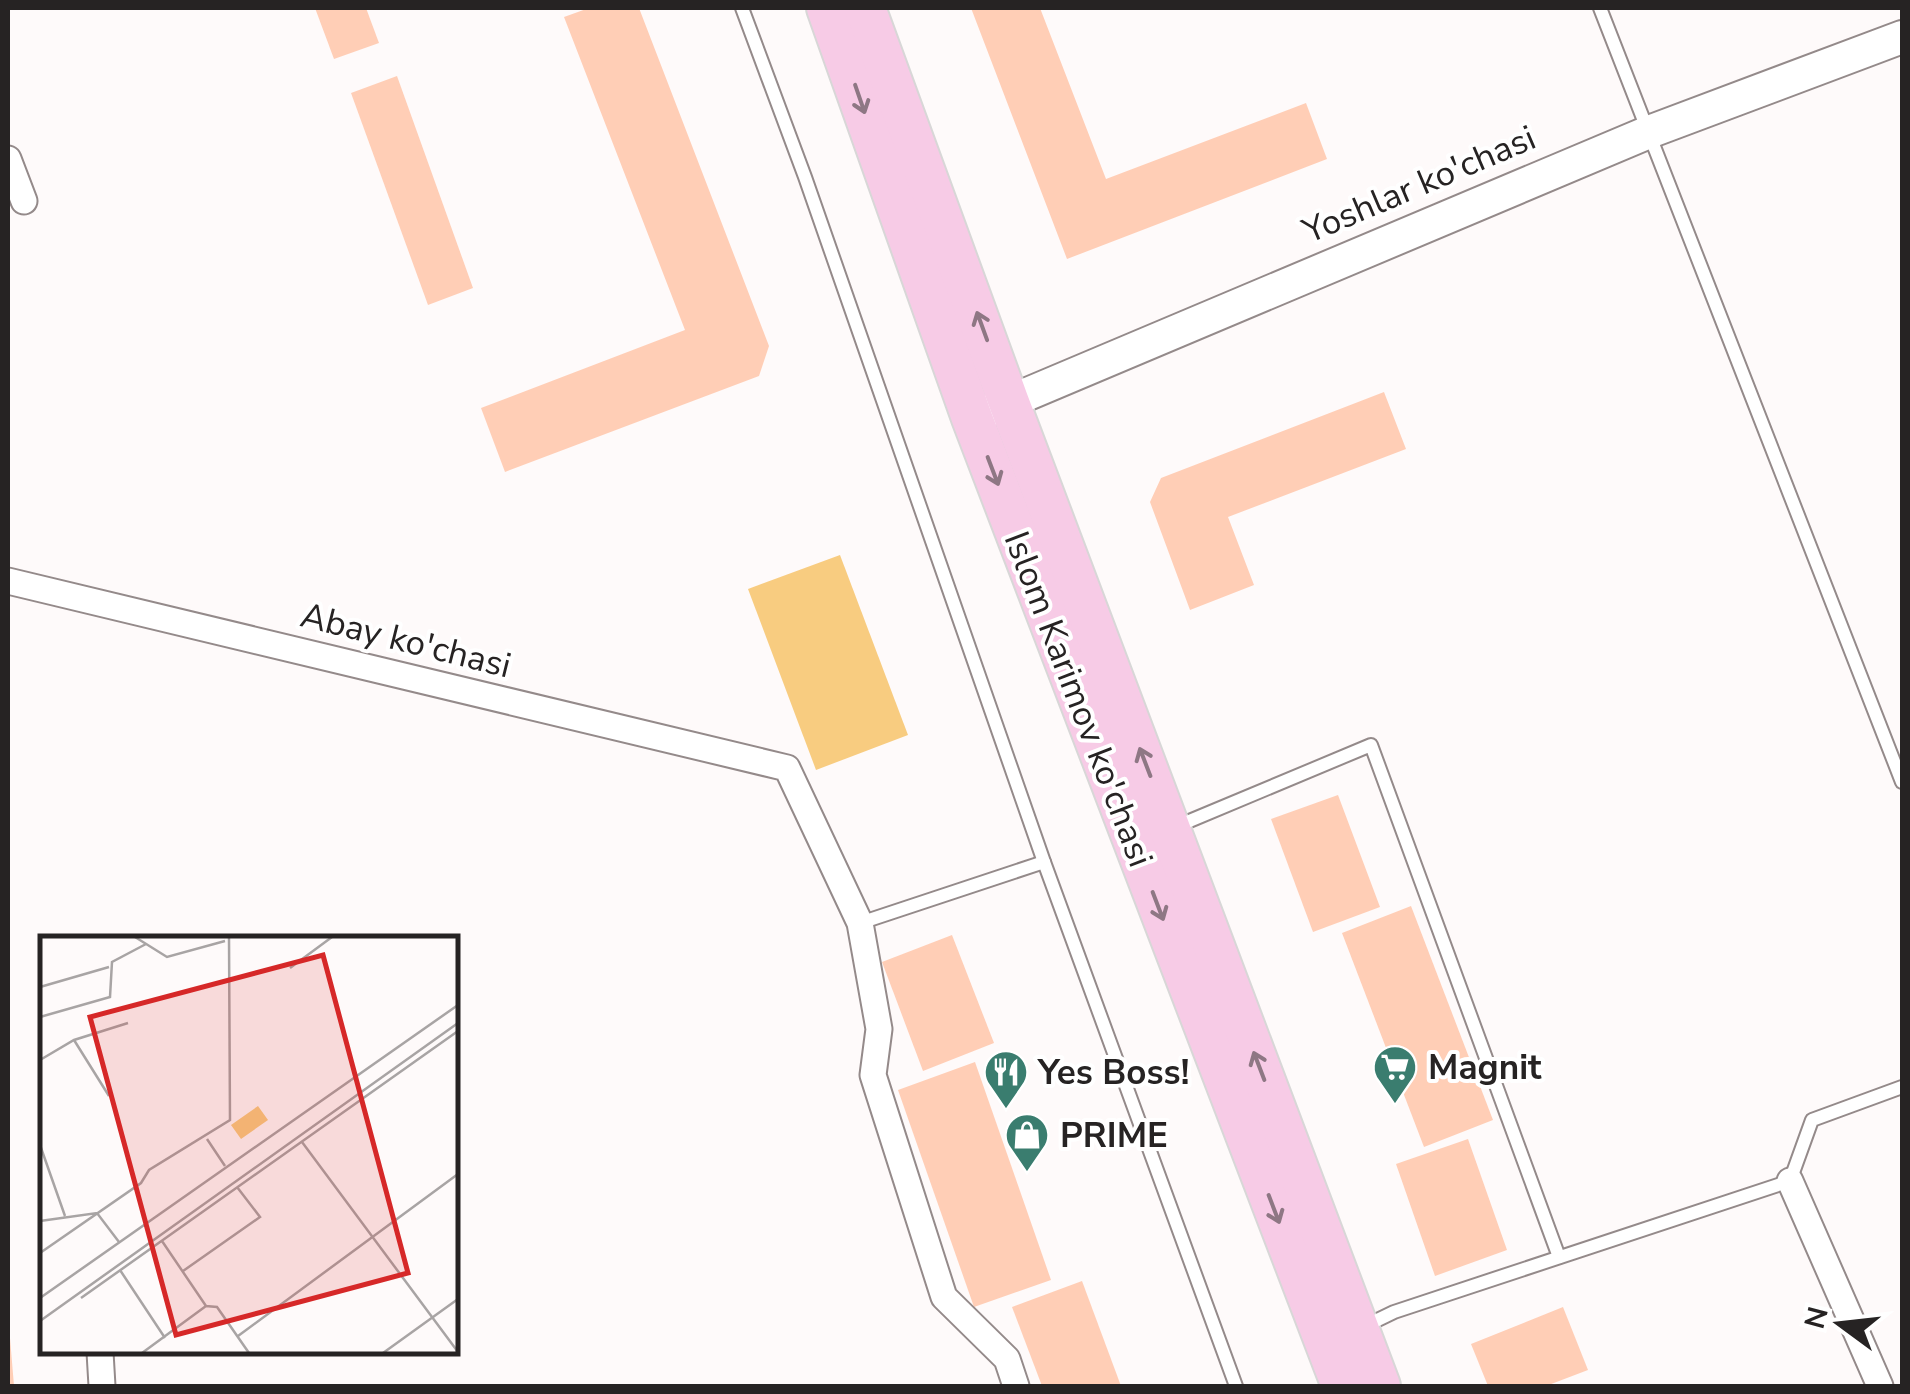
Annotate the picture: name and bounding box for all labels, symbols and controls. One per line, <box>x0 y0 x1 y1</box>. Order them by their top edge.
one-way arrow <box>852 83 870 114</box>
street label: Yoshlar ko'chasi <box>1295 114 1543 255</box>
one-way arrow <box>972 312 990 343</box>
one-way arrow <box>985 456 1003 486</box>
street label: Islom Karimov ko'chasi <box>993 525 1164 874</box>
street label: Abay ko'chasi <box>296 592 516 689</box>
one-way arrow <box>1135 747 1153 778</box>
one-way arrow <box>1151 890 1169 920</box>
inset map <box>40 936 458 1354</box>
supermarket icon: Magnit <box>1372 1044 1418 1105</box>
place label: Magnit <box>1428 1044 1542 1091</box>
restaurant icon: Yes Boss! <box>983 1049 1029 1110</box>
place label: Yes Boss! <box>1037 1049 1189 1096</box>
one-way arrow <box>1249 1051 1267 1081</box>
shop icon: PRIME <box>1004 1112 1050 1173</box>
place label: PRIME <box>1060 1112 1168 1159</box>
one-way arrow <box>1267 1194 1285 1224</box>
north arrow <box>1790 1274 1890 1374</box>
text: N <box>1796 1303 1838 1333</box>

